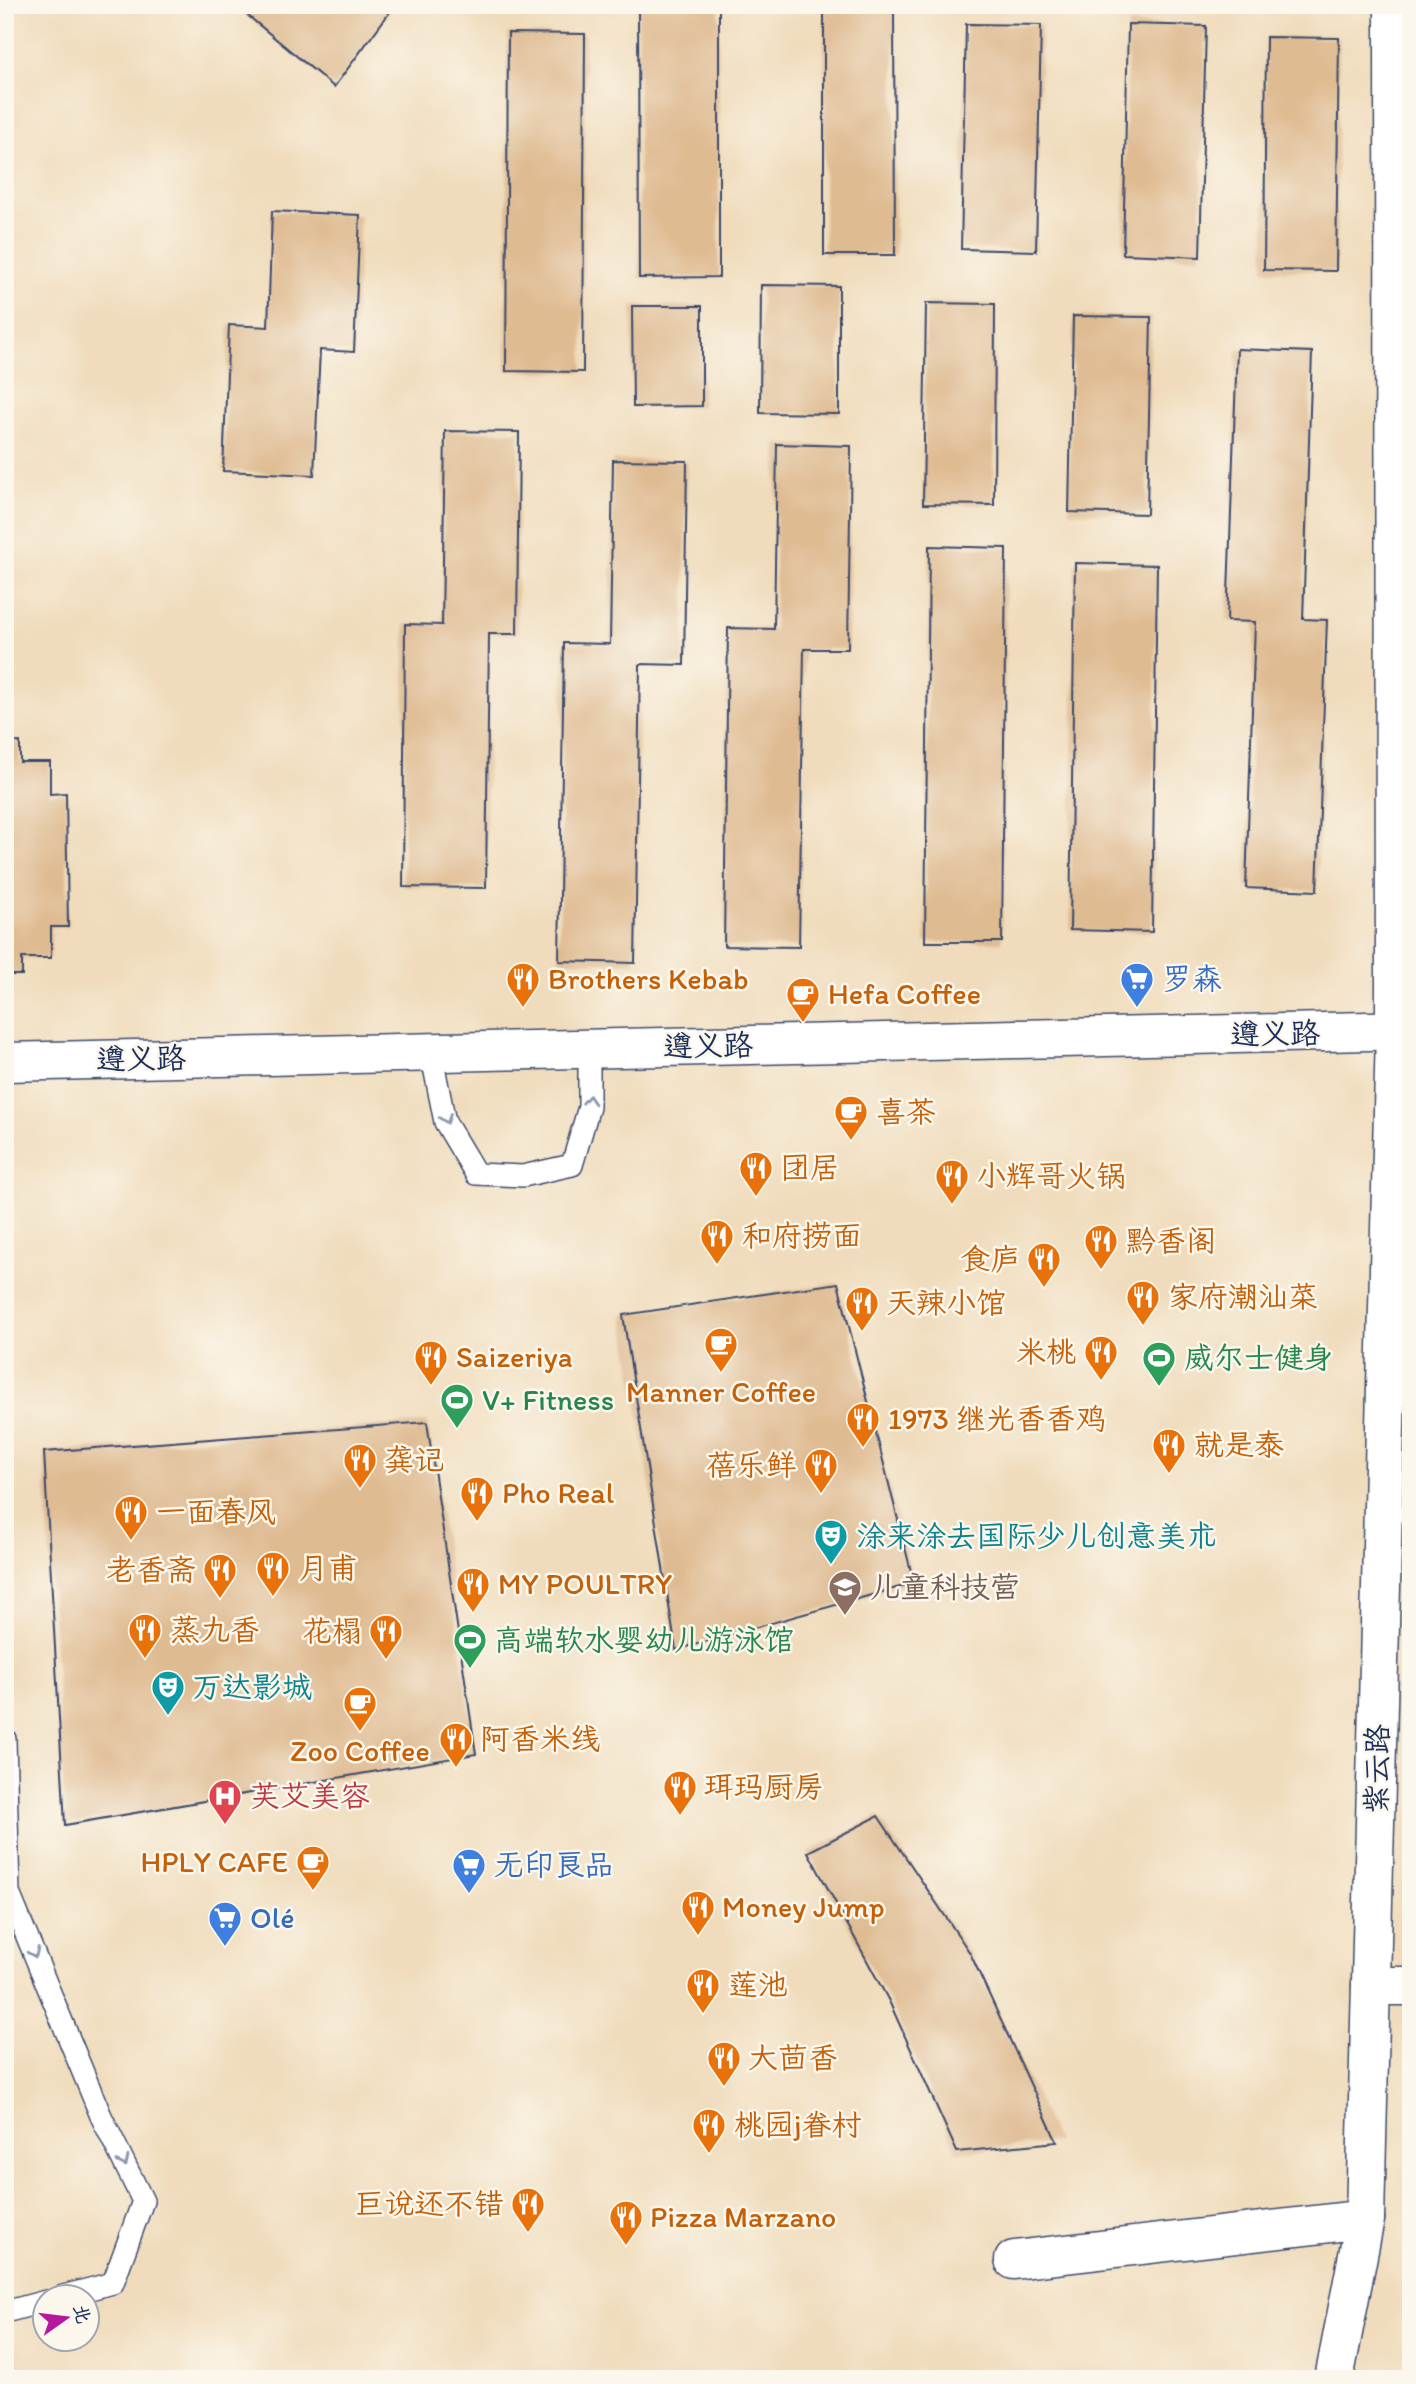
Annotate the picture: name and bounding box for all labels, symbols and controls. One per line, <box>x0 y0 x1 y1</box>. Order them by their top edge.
restaurant icon: Brothers Kebab <box>504 960 542 1009</box>
place label: Brothers Kebab <box>548 960 749 997</box>
supermarket icon: 罗森 <box>1118 960 1156 1009</box>
place label: 罗森 <box>1162 960 1222 997</box>
cafe icon: Hefa Coffee <box>784 975 822 1024</box>
place label: Hefa Coffee <box>828 975 981 1012</box>
street label: 遵义路 <box>1230 1014 1320 1053</box>
street label: 遵义路 <box>663 1026 753 1065</box>
street label: 遵义路 <box>96 1039 186 1078</box>
cafe icon: 喜茶 <box>832 1093 870 1142</box>
place label: 喜茶 <box>876 1093 936 1130</box>
one-way arrow <box>581 1094 596 1105</box>
one-way arrow <box>438 1112 452 1124</box>
restaurant icon: 团居 <box>737 1149 775 1198</box>
place label: 团居 <box>780 1149 840 1186</box>
restaurant icon: 小辉哥火锅 <box>933 1157 971 1206</box>
place label: 小辉哥火锅 <box>976 1157 1126 1194</box>
restaurant icon: 和府捞面 <box>698 1217 736 1266</box>
place label: 和府捞面 <box>742 1217 862 1254</box>
restaurant icon: 黔香阁 <box>1082 1222 1120 1271</box>
place label: 黔香阁 <box>1126 1222 1216 1259</box>
place label: 食庐 <box>960 1240 1020 1277</box>
restaurant icon: 食庐 <box>1025 1240 1063 1289</box>
restaurant icon: 家府潮汕菜 <box>1124 1278 1162 1327</box>
place label: 家府潮汕菜 <box>1168 1278 1318 1315</box>
restaurant icon: 天辣小馆 <box>843 1284 881 1333</box>
place label: 天辣小馆 <box>886 1284 1006 1321</box>
cafe icon: Manner Coffee <box>702 1325 740 1374</box>
place label: 米桃 <box>1016 1333 1076 1370</box>
restaurant icon: 米桃 <box>1082 1333 1120 1382</box>
restaurant icon: Saizeriya <box>412 1338 450 1387</box>
place label: Saizeriya <box>456 1338 573 1375</box>
sports icon: 威尔士健身 <box>1140 1339 1178 1388</box>
place label: 威尔士健身 <box>1184 1339 1334 1376</box>
place label: Manner Coffee <box>626 1373 816 1410</box>
sports icon: V+ Fitness <box>438 1381 476 1430</box>
place label: V+ Fitness <box>482 1381 614 1418</box>
restaurant icon: 1973 继光香香鸡 <box>844 1400 882 1449</box>
place label: 1973 继光香香鸡 <box>888 1400 1106 1437</box>
restaurant icon: 就是泰 <box>1150 1426 1188 1475</box>
place label: 就是泰 <box>1194 1426 1284 1463</box>
restaurant icon: 龚记 <box>341 1441 379 1490</box>
place label: 龚记 <box>384 1441 444 1478</box>
place label: 蓓乐鲜 <box>706 1446 796 1483</box>
restaurant icon: 蓓乐鲜 <box>802 1446 840 1495</box>
restaurant icon: Pho Real <box>458 1474 496 1523</box>
place label: Pho Real <box>502 1474 615 1511</box>
restaurant icon: 一面春风 <box>112 1493 150 1542</box>
place label: 一面春风 <box>156 1493 276 1530</box>
theatre icon: 涂来涂去国际少儿创意美术 <box>812 1517 850 1566</box>
place label: 涂来涂去国际少儿创意美术 <box>856 1517 1216 1554</box>
restaurant icon: 月甫 <box>254 1549 292 1598</box>
place label: 月甫 <box>298 1549 358 1586</box>
place label: 老香斋 <box>106 1551 196 1588</box>
restaurant icon: 老香斋 <box>201 1551 239 1600</box>
restaurant icon: MY POULTRY <box>454 1565 492 1614</box>
place label: MY POULTRY <box>498 1565 672 1602</box>
school or university icon: 儿童科技营 <box>826 1568 864 1617</box>
place label: 儿童科技营 <box>870 1568 1020 1605</box>
restaurant icon: 蒸九香 <box>126 1611 164 1660</box>
place label: 蒸九香 <box>170 1611 260 1648</box>
place label: 花榻 <box>302 1612 362 1649</box>
restaurant icon: 花榻 <box>367 1612 405 1661</box>
sports icon: 高端软水婴幼儿游泳馆 <box>451 1621 489 1670</box>
place label: 高端软水婴幼儿游泳馆 <box>494 1621 794 1658</box>
theatre icon: 万达影城 <box>149 1668 187 1717</box>
place label: 万达影城 <box>192 1668 312 1705</box>
cafe icon: Zoo Coffee <box>341 1684 379 1733</box>
restaurant icon: 阿香米线 <box>437 1720 475 1769</box>
place label: 阿香米线 <box>480 1720 600 1757</box>
street label: 紫云路 <box>1357 1724 1396 1814</box>
place label: Zoo Coffee <box>290 1732 430 1769</box>
restaurant icon: 珥玛厨房 <box>661 1768 699 1817</box>
place label: 珥玛厨房 <box>704 1768 824 1805</box>
hospital icon: 芙艾美容 <box>206 1777 244 1826</box>
place label: 芙艾美容 <box>250 1777 370 1814</box>
place label: HPLY CAFE <box>141 1843 288 1880</box>
cafe icon: HPLY CAFE <box>294 1843 332 1892</box>
supermarket icon: 无印良品 <box>450 1846 488 1895</box>
place label: 无印良品 <box>494 1846 614 1883</box>
restaurant icon: Money Jump <box>679 1888 717 1937</box>
place label: Money Jump <box>722 1888 885 1925</box>
supermarket icon: Olé <box>206 1899 244 1948</box>
place label: Olé <box>250 1899 295 1936</box>
one-way arrow <box>25 1946 39 1958</box>
restaurant icon: 莲池 <box>684 1966 722 2015</box>
place label: 莲池 <box>728 1966 788 2003</box>
restaurant icon: 大茴香 <box>705 2039 743 2088</box>
place label: 大茴香 <box>748 2039 838 2076</box>
restaurant icon: 桃园j眷村 <box>690 2106 728 2155</box>
place label: 桃园j眷村 <box>734 2106 861 2143</box>
one-way arrow <box>115 2155 129 2167</box>
place label: 巨说还不错 <box>354 2185 504 2222</box>
restaurant icon: 巨说还不错 <box>509 2185 547 2234</box>
restaurant icon: Pizza Marzano <box>607 2198 645 2247</box>
place label: Pizza Marzano <box>650 2198 836 2235</box>
north arrow <box>32 2282 102 2352</box>
text: 北 <box>69 2302 95 2326</box>

